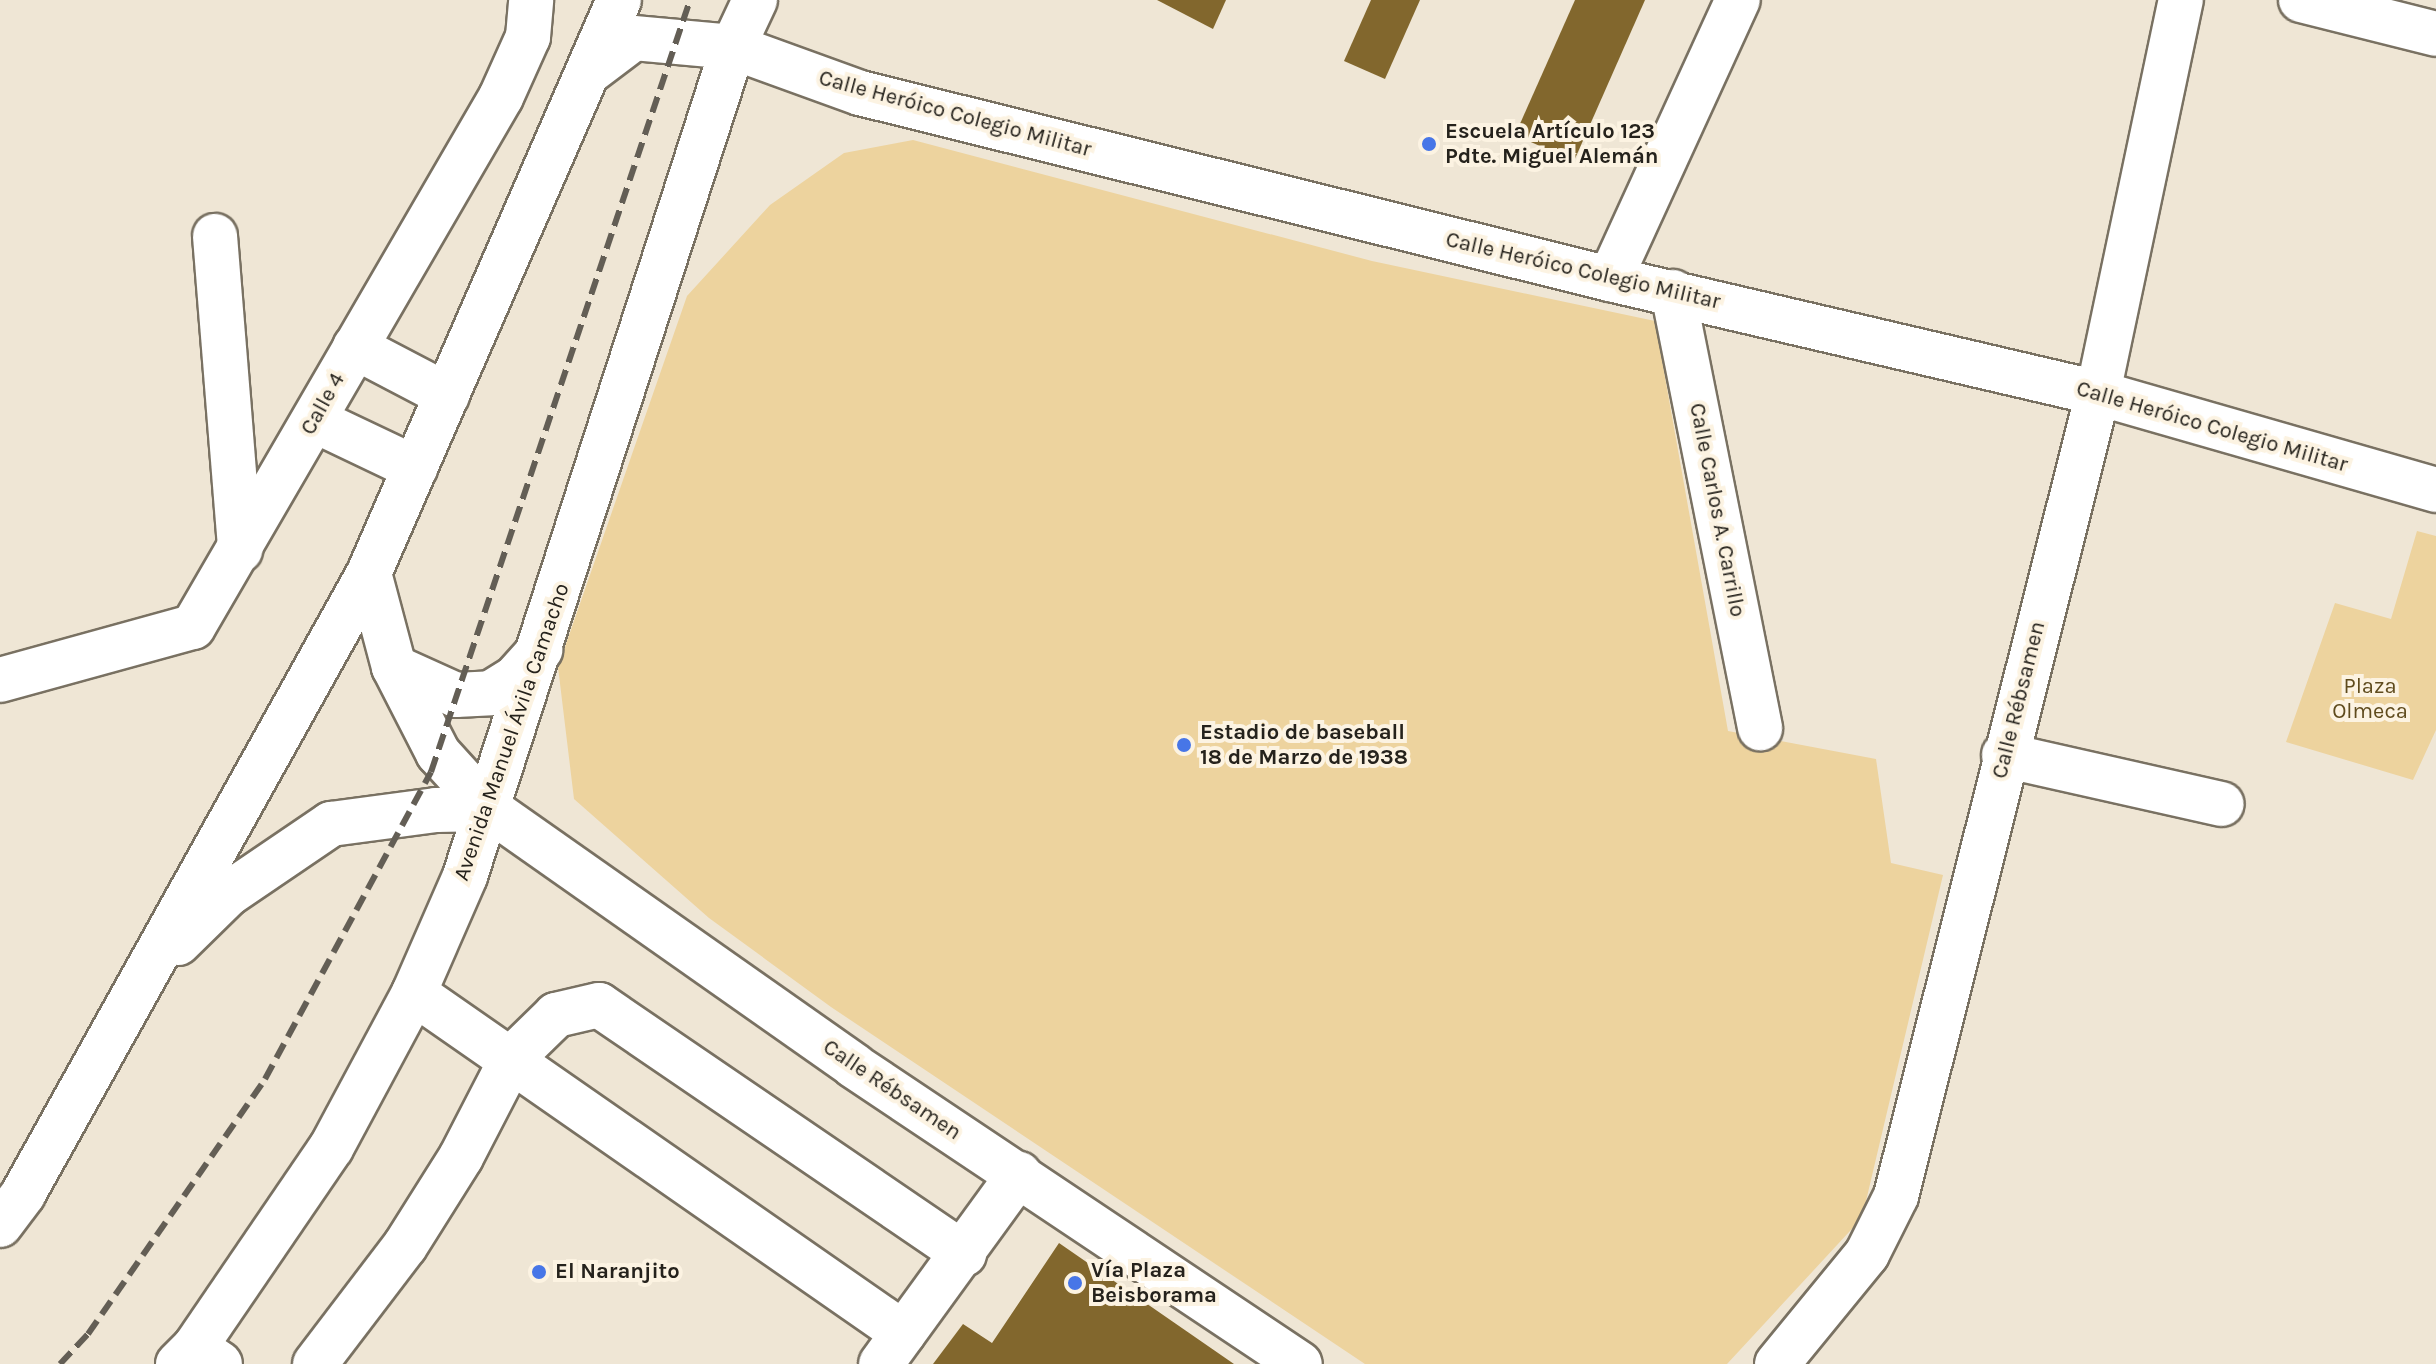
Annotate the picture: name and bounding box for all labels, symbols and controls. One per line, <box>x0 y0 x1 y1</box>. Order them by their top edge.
street label: Calle Heróico Colegio Militar <box>816 65 1094 163</box>
place label: Escuela Artículo 123 Pdte. Miguel Alemán <box>1445 118 1658 170</box>
marker: Escuela Artículo 123 Pdte. Miguel Alemán <box>1420 135 1438 153</box>
street label: Calle Heróico Colegio Militar <box>1443 227 1723 315</box>
street label: Calle 4 <box>295 368 351 440</box>
street label: Calle Heróico Colegio Militar <box>2073 376 2351 478</box>
street label: Calle Carlos A. Carrillo <box>1683 401 1751 619</box>
street label: Avenida Manuel Ávila Camacho <box>449 580 575 884</box>
street label: Calle Rébsamen <box>1987 619 2051 781</box>
park label: Plaza Olmeca <box>2332 673 2408 724</box>
place label: Estadio de baseball 18 de Marzo de 1938 <box>1200 719 1408 770</box>
marker: Estadio de baseball 18 de Marzo de 1938 <box>1175 736 1193 754</box>
street label: Calle Rébsamen <box>818 1034 966 1146</box>
place label: Vía Plaza Beisborama <box>1091 1257 1217 1308</box>
place label: El Naranjito <box>555 1259 680 1285</box>
marker: El Naranjito <box>530 1263 548 1281</box>
marker: Vía Plaza Beisborama <box>1066 1274 1084 1292</box>

